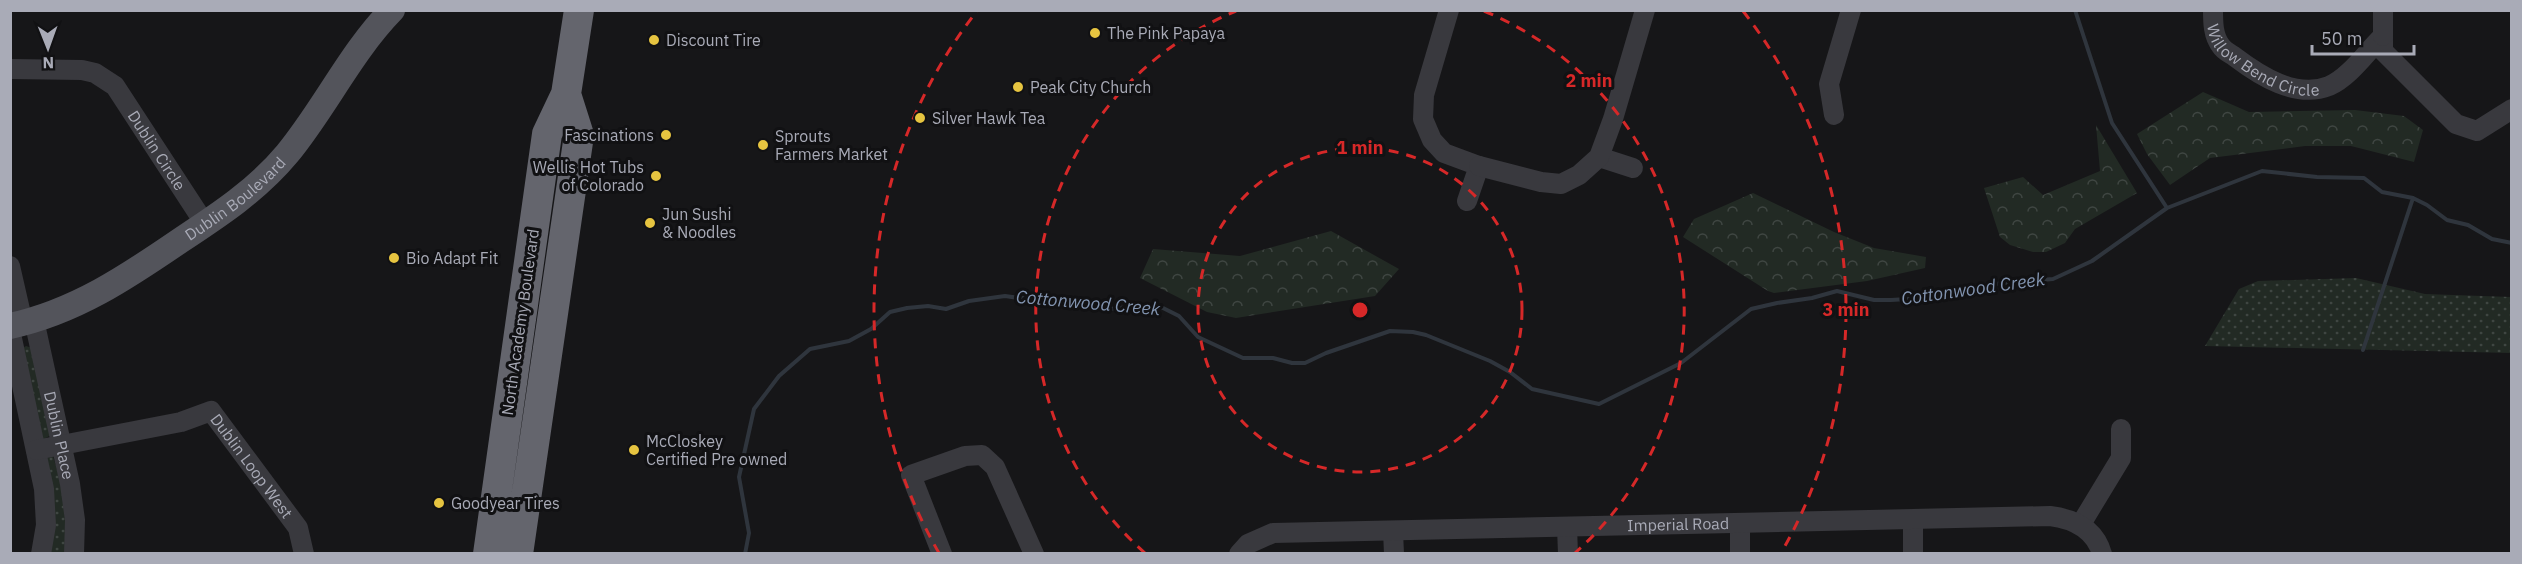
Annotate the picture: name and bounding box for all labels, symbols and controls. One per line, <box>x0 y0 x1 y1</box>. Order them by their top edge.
north arrow <box>18 18 78 78</box>
scale bar <box>2312 18 2414 56</box>
street label: Willow Bend Circle <box>2203 22 2321 100</box>
place label: The Pink Papaya <box>1107 23 1225 43</box>
marker: The Pink Papaya <box>1088 26 1102 40</box>
text: 50 m <box>2321 27 2363 50</box>
place label: Discount Tire <box>666 30 761 50</box>
marker: Discount Tire <box>647 33 661 47</box>
text: N <box>42 53 54 73</box>
text: 2 min <box>1565 69 1613 92</box>
place label: Peak City Church <box>1030 77 1151 97</box>
marker: Peak City Church <box>1011 80 1025 94</box>
street label: Dublin Circle <box>124 107 190 194</box>
place label: Silver Hawk Tea <box>932 108 1046 128</box>
marker: Silver Hawk Tea <box>913 111 927 125</box>
place label: Fascinations <box>564 125 654 145</box>
place label: Sprouts Farmers Market <box>775 126 888 164</box>
marker: Fascinations <box>659 128 673 142</box>
text: 1 min <box>1336 136 1384 159</box>
marker: Sprouts Farmers Market <box>756 138 770 152</box>
street label: Dublin Boulevard <box>181 153 290 245</box>
place label: Wellis Hot Tubs of Colorado <box>533 157 644 195</box>
marker: Wellis Hot Tubs of Colorado <box>649 169 663 183</box>
place label: Jun Sushi & Noodles <box>662 204 736 242</box>
marker: Jun Sushi & Noodles <box>643 216 657 230</box>
street label: North Academy Boulevard <box>497 227 543 417</box>
place label: Bio Adapt Fit <box>406 248 498 268</box>
marker: Bio Adapt Fit <box>387 251 401 265</box>
water label: Cottonwood Creek <box>1900 267 2047 310</box>
water label: Cottonwood Creek <box>1015 285 1162 320</box>
text: 3 min <box>1822 298 1870 321</box>
centre of rings <box>1350 300 1370 320</box>
street label: Dublin Place <box>40 389 79 481</box>
street label: Dublin Loop West <box>206 410 297 522</box>
place label: McCloskey Certified Pre owned <box>646 431 787 469</box>
marker: McCloskey Certified Pre owned <box>627 443 641 457</box>
place label: Goodyear Tires <box>451 493 560 513</box>
marker: Goodyear Tires <box>432 496 446 510</box>
street label: Imperial Road <box>1627 513 1729 535</box>

